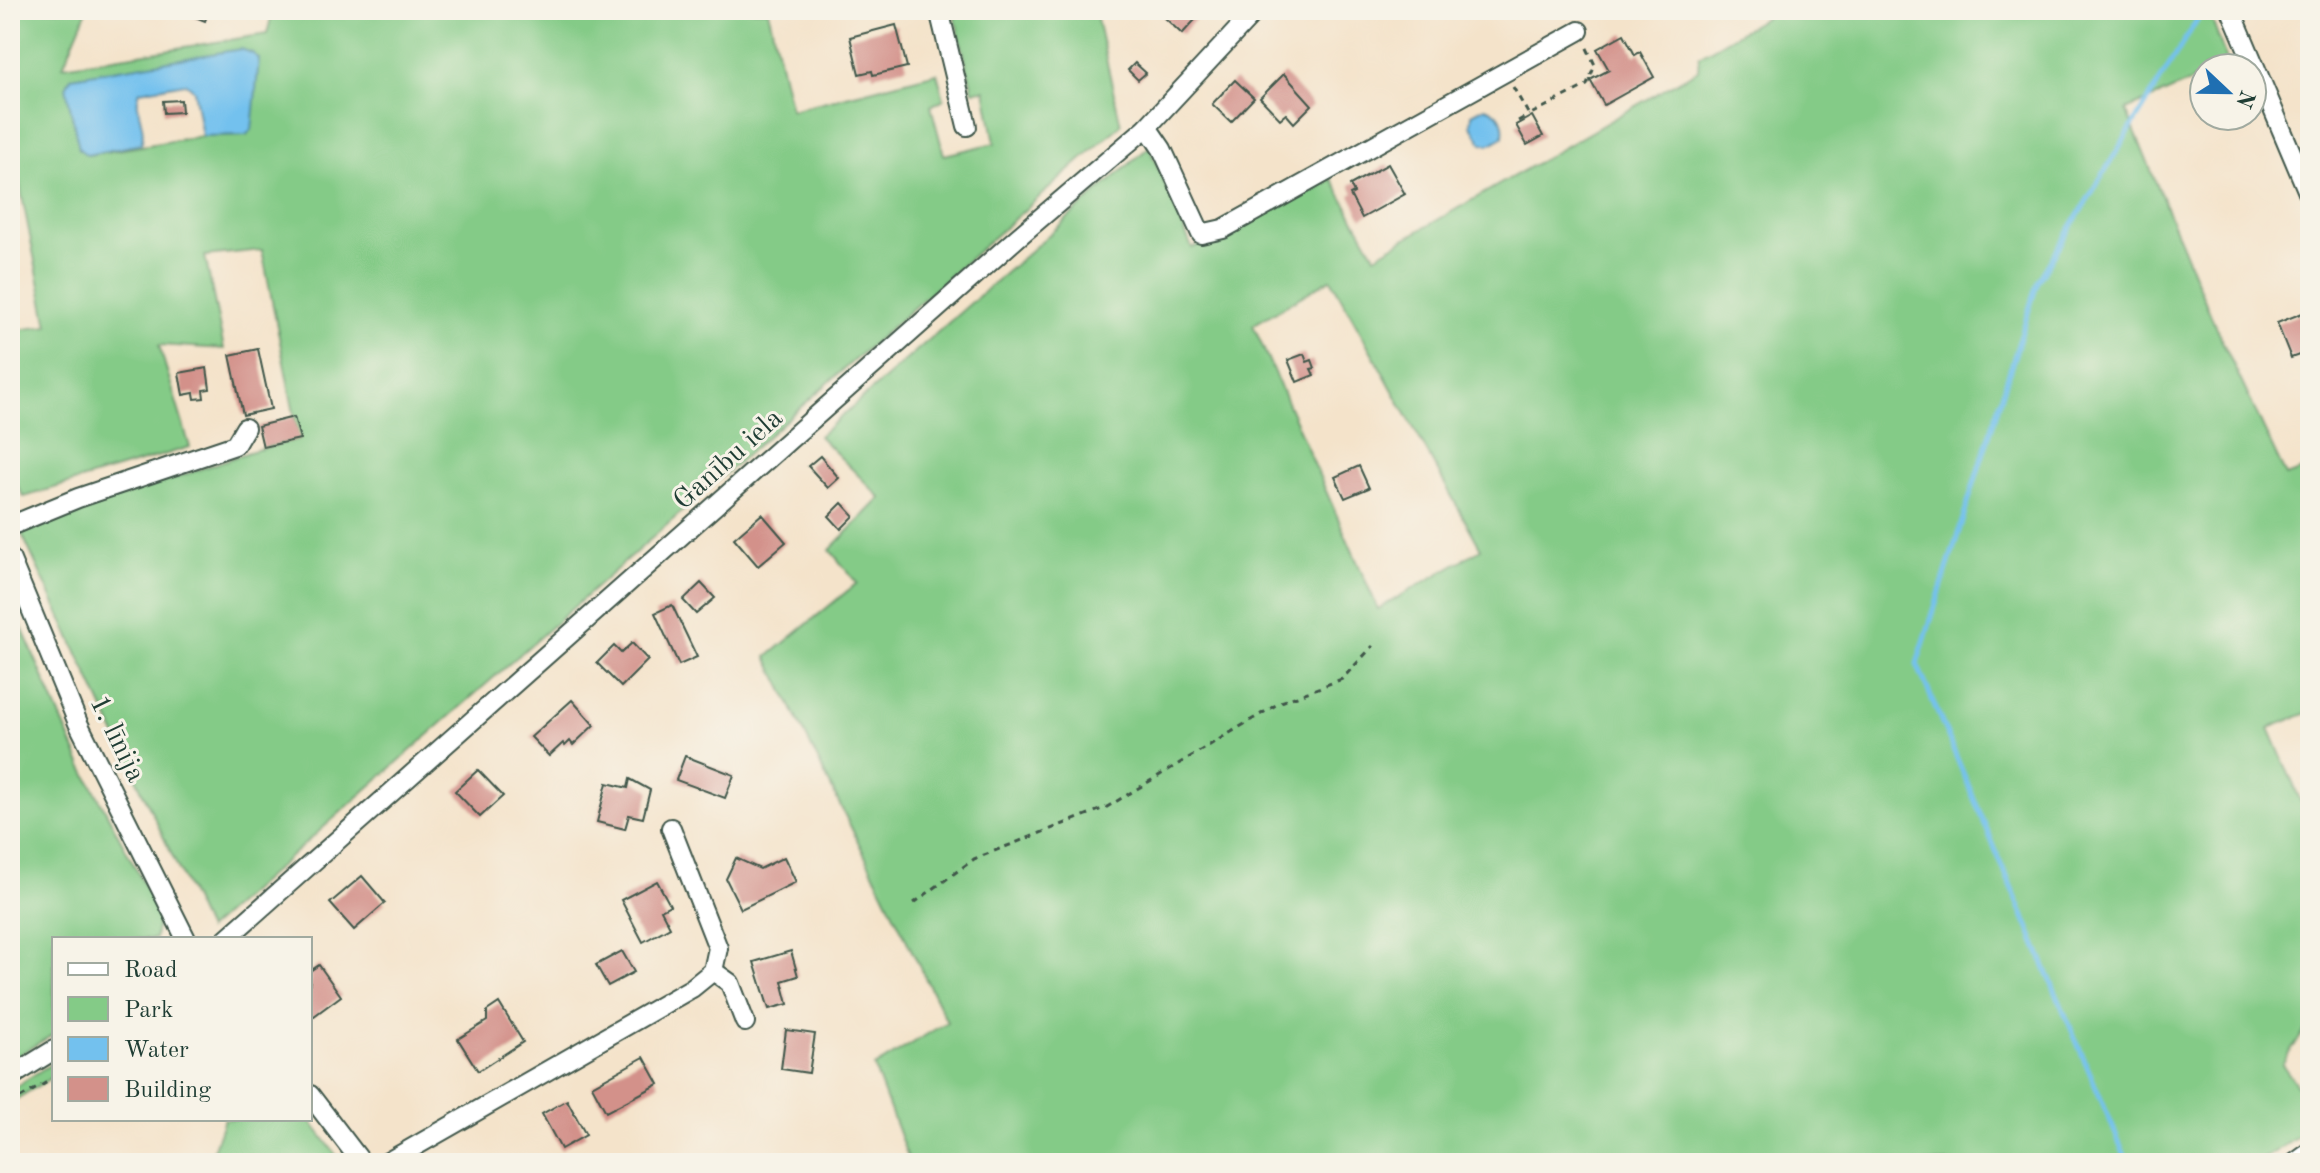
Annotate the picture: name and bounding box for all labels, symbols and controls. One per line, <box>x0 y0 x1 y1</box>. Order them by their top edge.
north arrow <box>2188 52 2268 132</box>
text: N <box>2231 87 2258 111</box>
street label: Ganību iela <box>669 404 789 516</box>
street label: 1. līnija <box>83 692 149 787</box>
legend <box>52 937 312 1121</box>
text: Road <box>124 959 177 983</box>
text: Park <box>124 999 173 1023</box>
text: Water <box>124 1039 189 1063</box>
text: Building <box>124 1079 211 1103</box>

